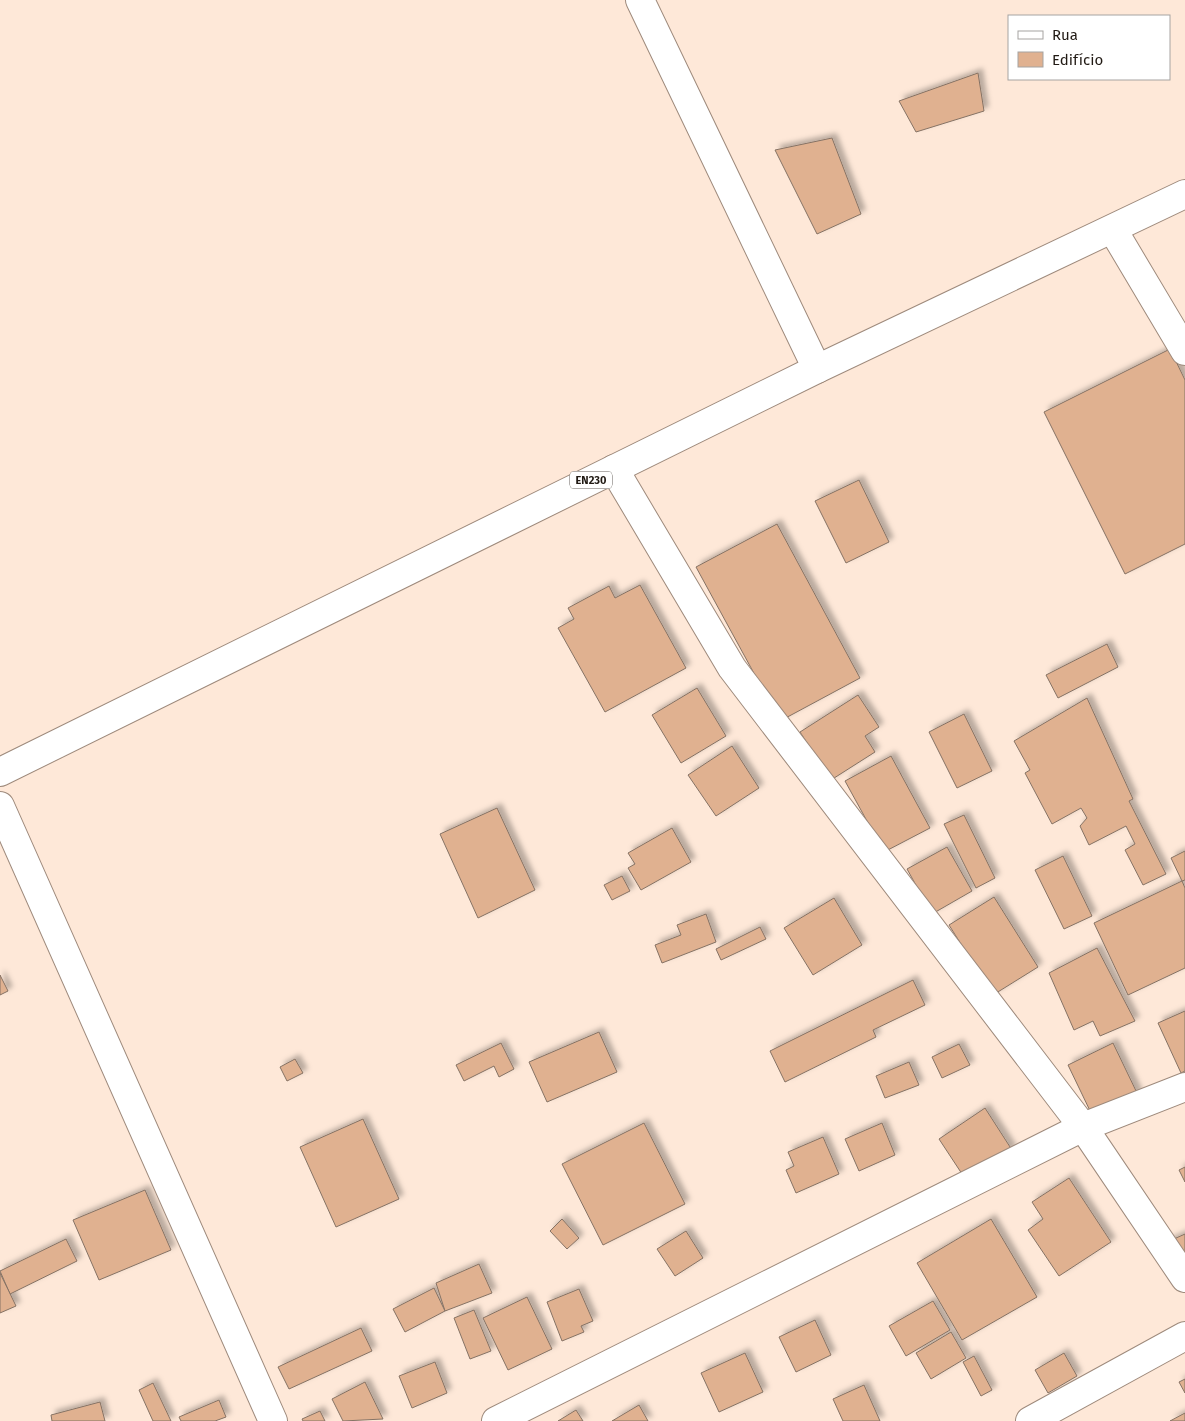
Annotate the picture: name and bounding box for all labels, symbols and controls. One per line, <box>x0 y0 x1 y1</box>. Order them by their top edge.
legend <box>1008 15 1170 80</box>
text: Rua <box>1052 26 1078 44</box>
text: Edifício <box>1052 51 1103 69</box>
road number: EN230 <box>570 472 612 488</box>

